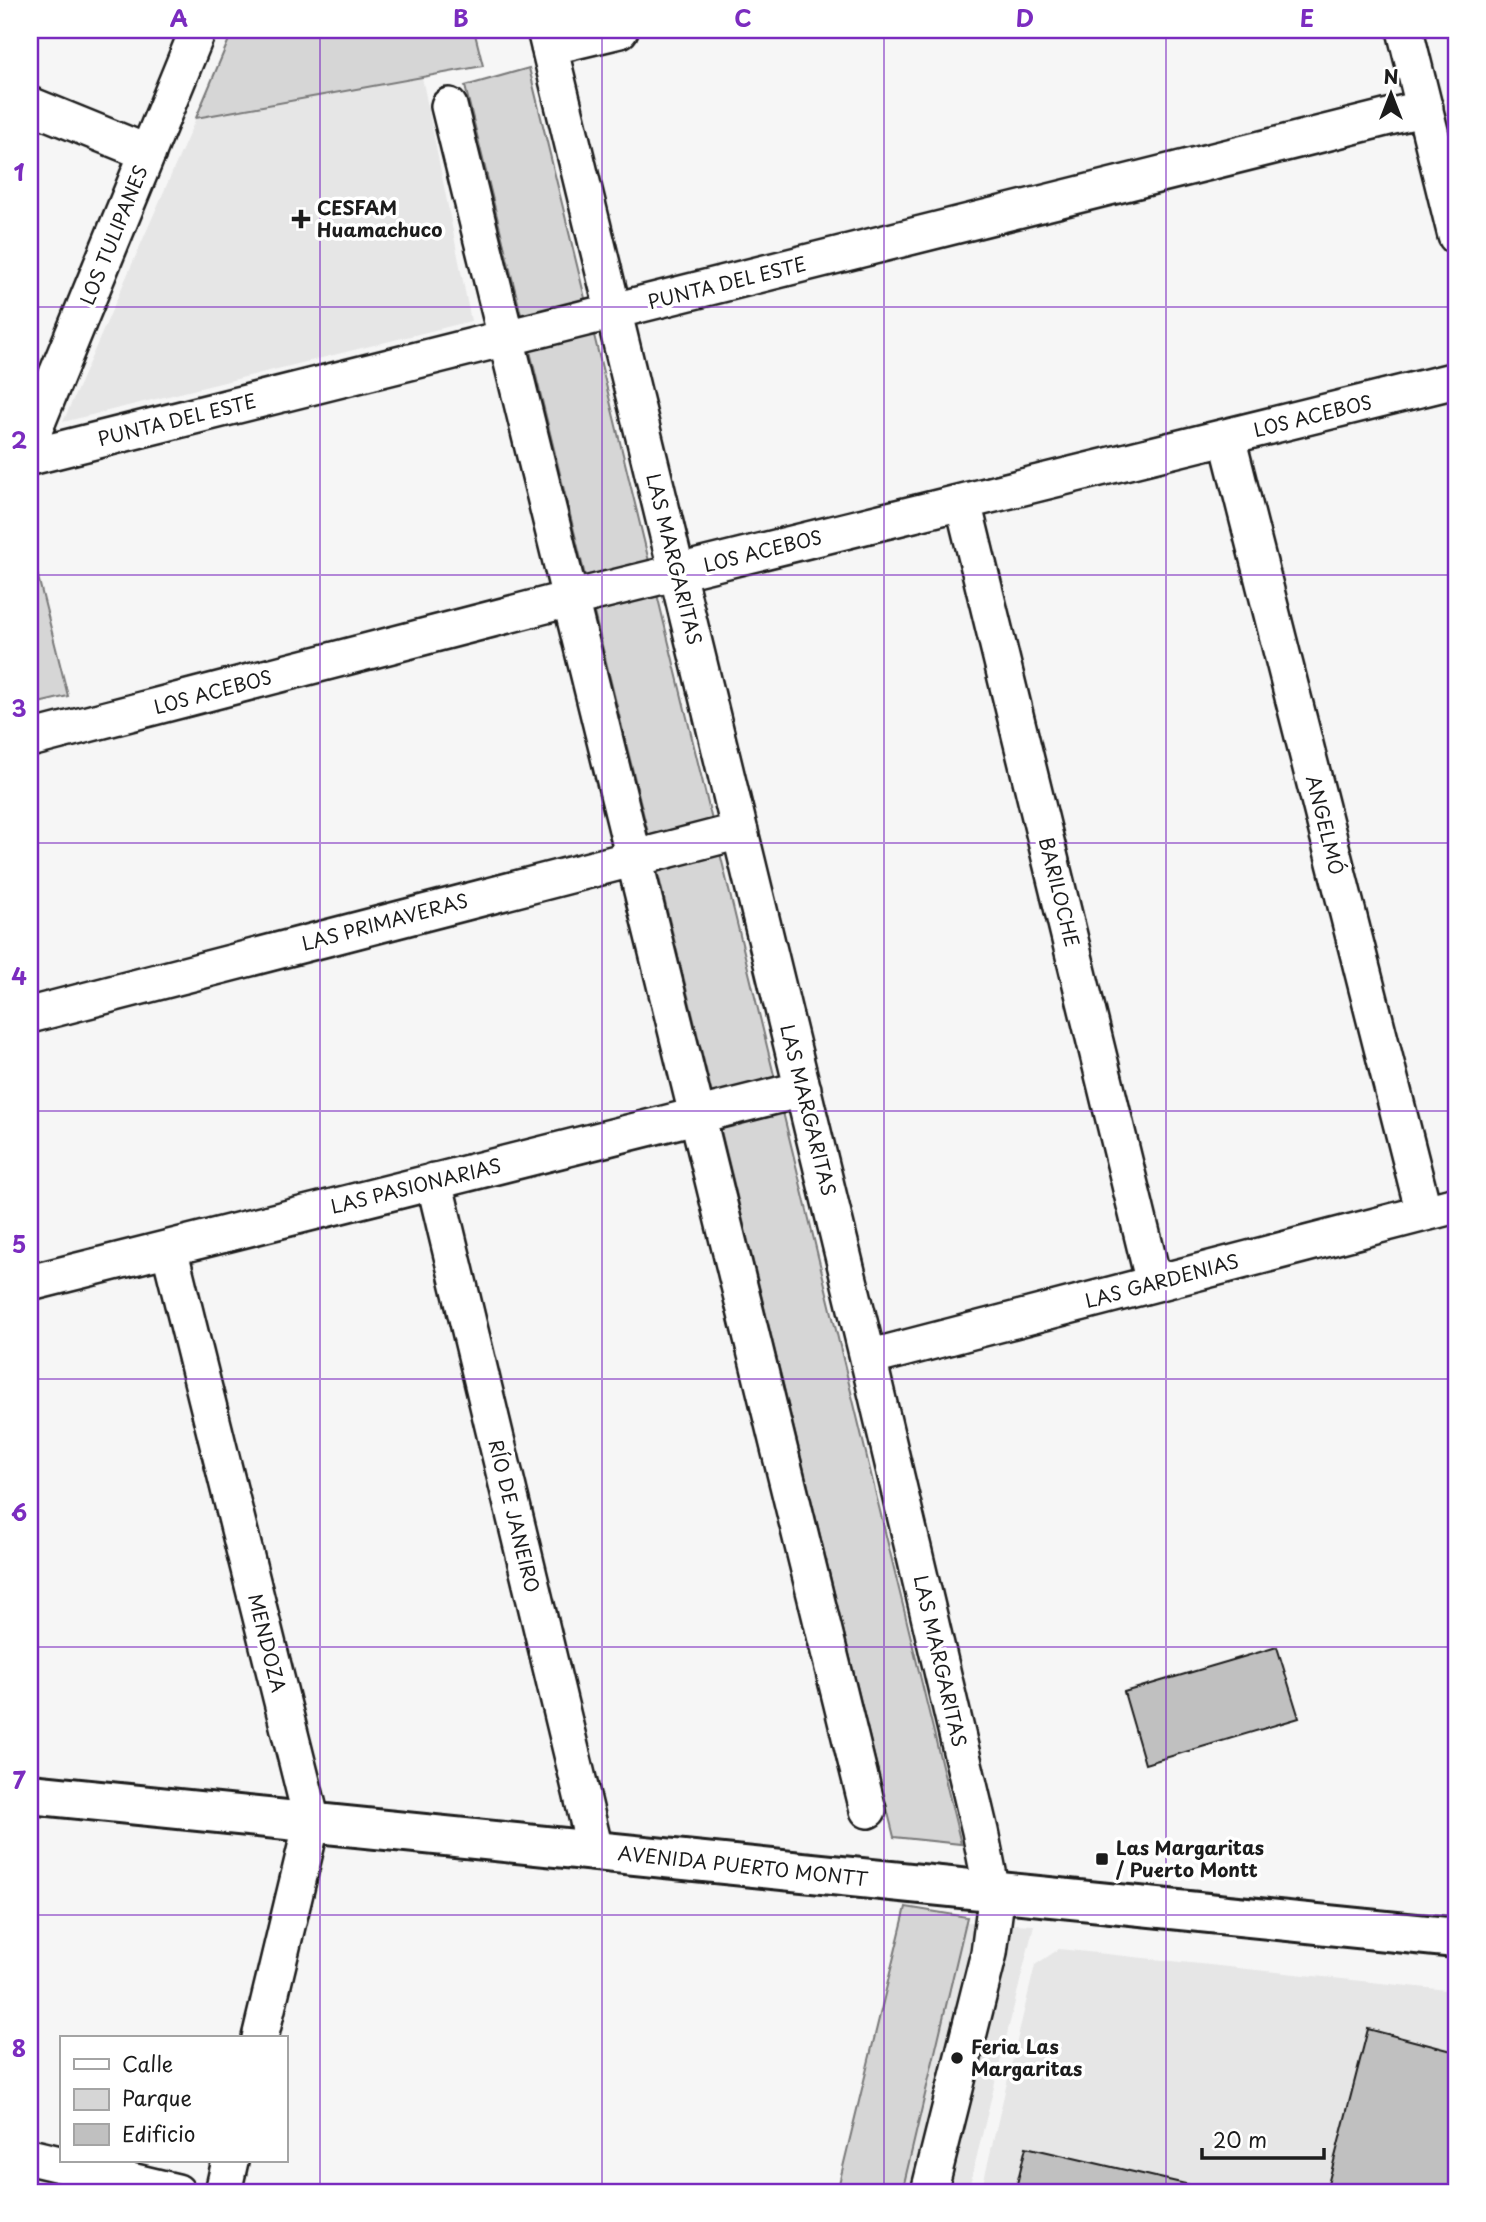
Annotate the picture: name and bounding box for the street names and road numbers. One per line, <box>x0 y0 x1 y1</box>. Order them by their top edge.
street label: LOS TULIPANES <box>72 160 154 309</box>
street label: PUNTA DEL ESTE <box>644 249 809 315</box>
street label: PUNTA DEL ESTE <box>94 386 259 452</box>
street label: LOS ACEBOS <box>1251 387 1375 443</box>
street label: LAS MARGARITAS <box>640 470 710 647</box>
street label: LOS ACEBOS <box>701 522 825 578</box>
street label: LOS ACEBOS <box>151 662 275 720</box>
street label: ANGELMÓ <box>1300 772 1352 877</box>
street label: BARILOCHE <box>1033 834 1087 950</box>
street label: LAS PRIMAVERAS <box>298 885 471 957</box>
street label: LAS MARGARITAS <box>774 1021 844 1198</box>
street label: LAS PASIONARIAS <box>327 1150 504 1220</box>
street label: LAS GARDENIAS <box>1082 1246 1242 1314</box>
street label: RÍO DE JANEIRO <box>482 1436 548 1595</box>
street label: LAS MARGARITAS <box>908 1572 974 1750</box>
street label: MENDOZA <box>242 1591 294 1695</box>
street label: AVENIDA PUERTO MONTT <box>617 1838 870 1892</box>

